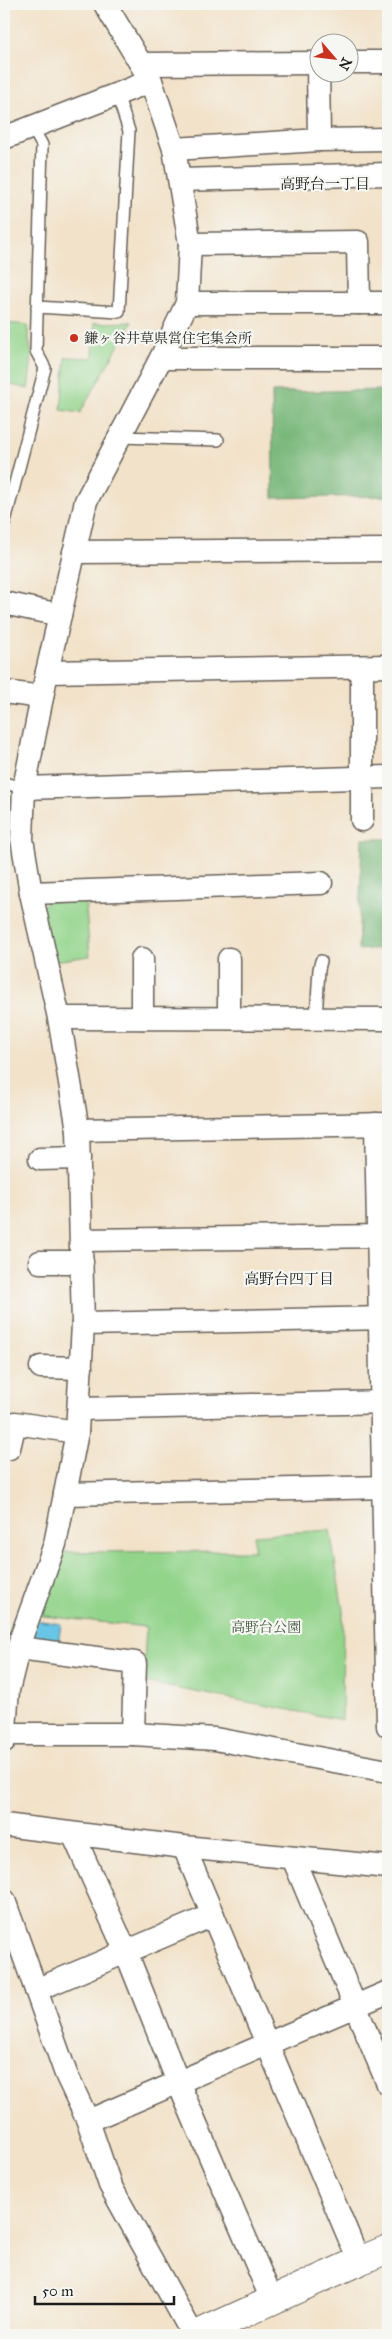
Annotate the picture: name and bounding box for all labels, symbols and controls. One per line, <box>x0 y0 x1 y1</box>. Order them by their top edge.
north arrow <box>310 32 360 82</box>
text: N <box>335 55 355 73</box>
district label: 高野台一丁目 <box>280 175 370 193</box>
place label: 鎌ヶ谷井草県営住宅集会所 <box>84 330 252 347</box>
marker: 鎌ヶ谷井草県営住宅集会所 <box>68 332 80 344</box>
district label: 高野台四丁目 <box>244 1270 334 1288</box>
park label: 高野台公園 <box>231 1619 301 1636</box>
scale bar <box>35 2274 174 2306</box>
text: 50 m <box>42 2282 74 2300</box>

